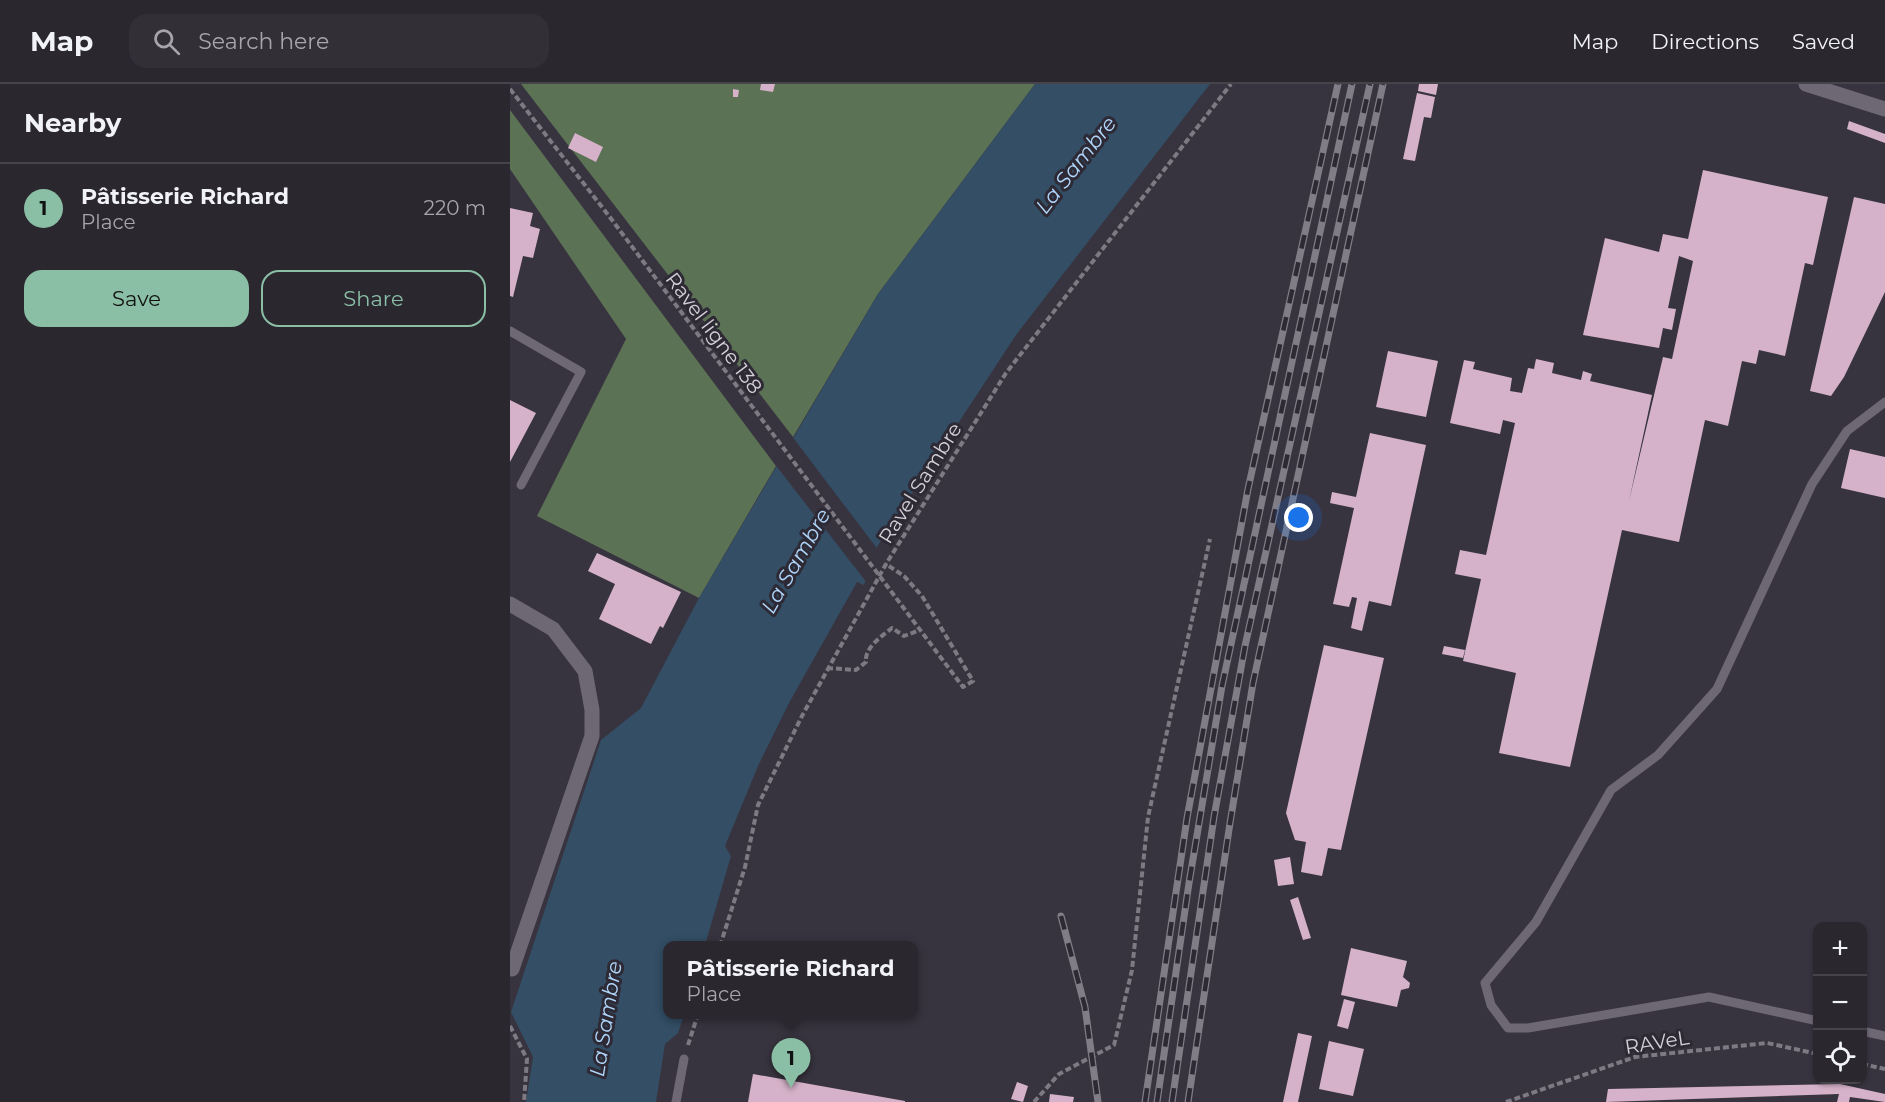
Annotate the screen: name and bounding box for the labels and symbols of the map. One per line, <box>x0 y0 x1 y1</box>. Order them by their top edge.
water label: La Sambre <box>1030 111 1121 218</box>
street label: Ravel ligne 138 <box>661 268 767 398</box>
street label: Ravel Sambre <box>873 418 967 548</box>
your location <box>1284 503 1313 532</box>
water label: La Sambre <box>756 504 836 617</box>
water label: La Sambre <box>584 959 627 1078</box>
street label: RAVeL <box>1623 1025 1691 1059</box>
pin: 1 <box>772 1038 810 1088</box>

